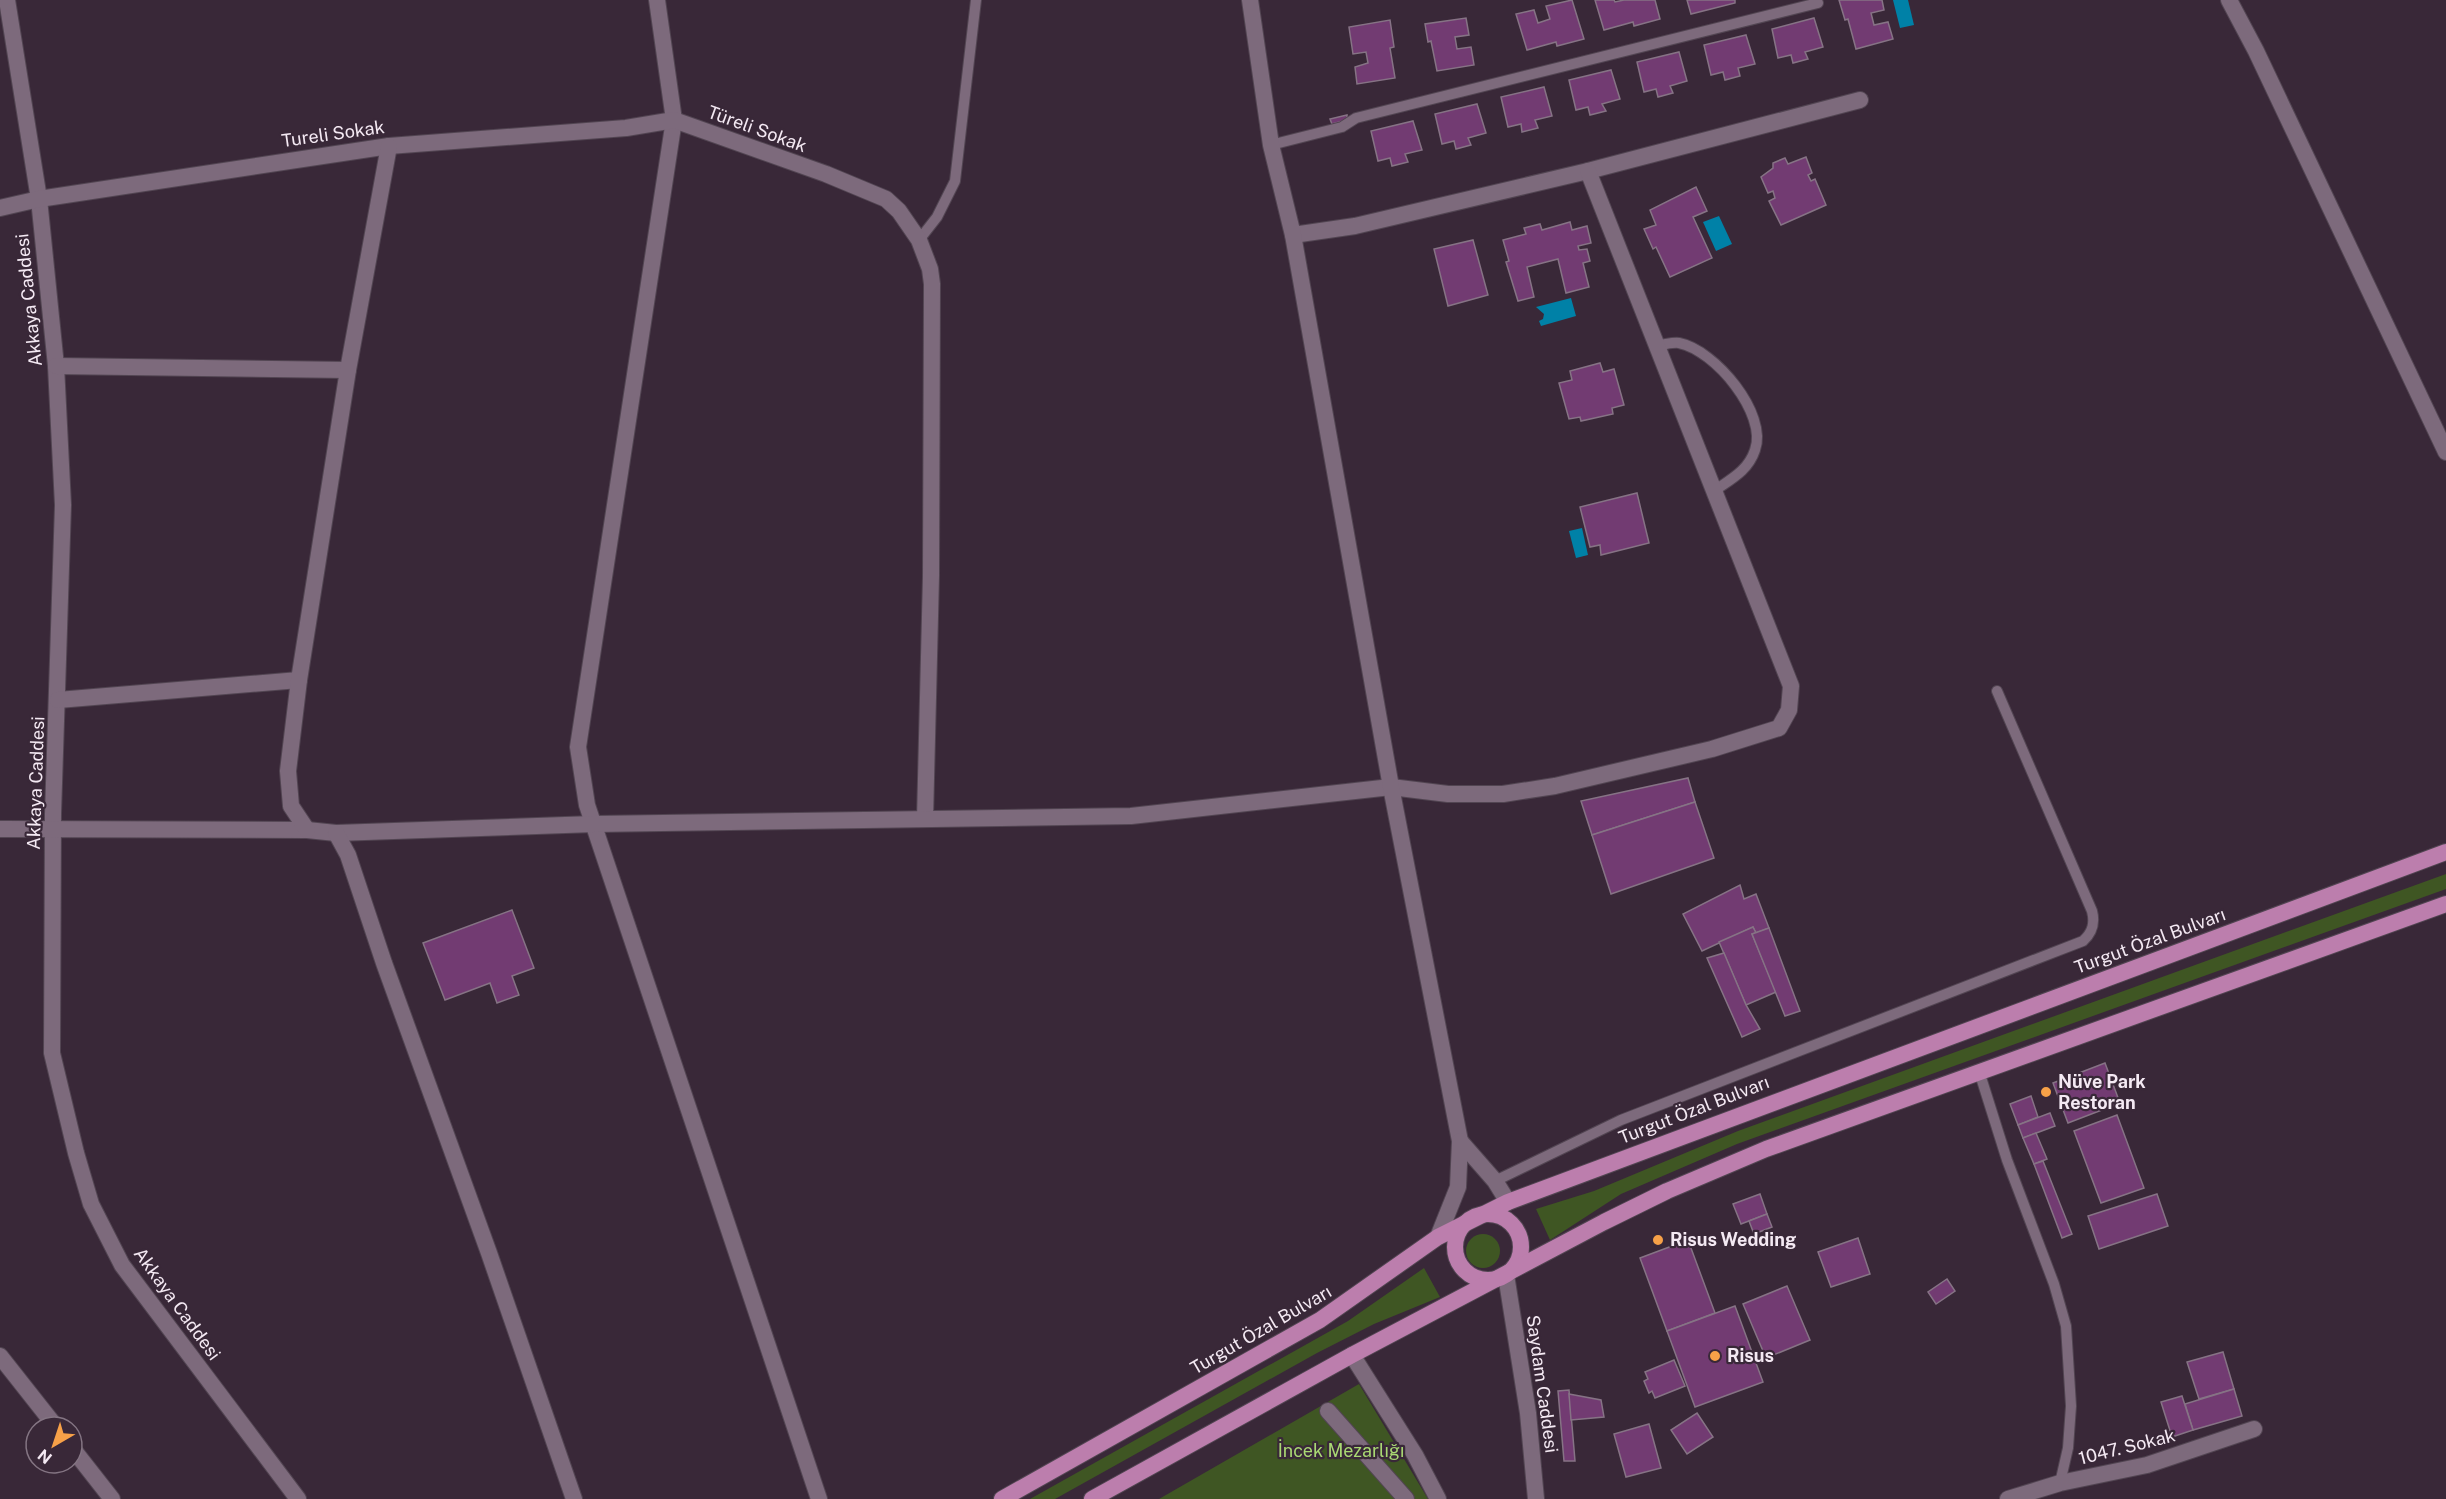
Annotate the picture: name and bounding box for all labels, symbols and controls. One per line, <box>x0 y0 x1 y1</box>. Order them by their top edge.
street label: Türeli Sokak <box>705 101 809 156</box>
street label: Tureli Sokak <box>280 116 386 151</box>
street label: Akkaya Caddesi <box>11 233 46 368</box>
street label: Akkaya Caddesi <box>23 716 48 850</box>
street label: Turgut Özal Bulvarı <box>2071 902 2228 978</box>
street label: Turgut Özal Bulvarı <box>1615 1070 1772 1148</box>
place label: Nüve Park Restoran <box>2058 1071 2146 1113</box>
marker: Nüve Park Restoran <box>2039 1085 2053 1099</box>
place label: Risus Wedding <box>1670 1229 1796 1250</box>
marker: Risus Wedding <box>1651 1233 1665 1247</box>
street label: Akkaya Caddesi <box>130 1244 225 1364</box>
street label: Turgut Özal Bulvarı <box>1186 1280 1335 1379</box>
street label: Saydam Caddesi <box>1522 1314 1563 1454</box>
place label: Risus <box>1727 1345 1774 1366</box>
marker: Risus <box>1708 1349 1722 1363</box>
north arrow <box>24 1415 84 1475</box>
street label: 1047. Sokak <box>2076 1424 2177 1469</box>
park label: İncek Mezarlığı <box>1278 1439 1404 1461</box>
text: N <box>34 1445 56 1468</box>

